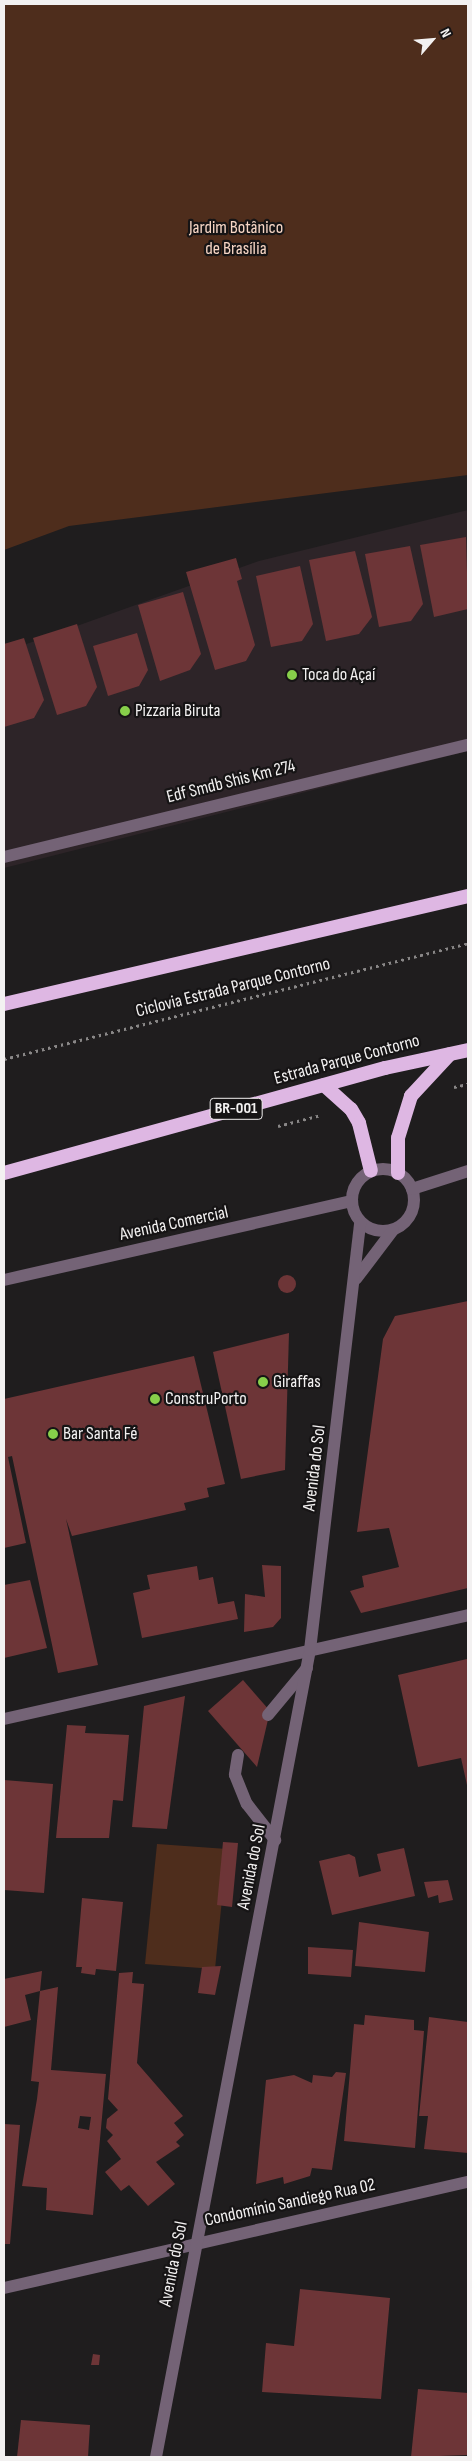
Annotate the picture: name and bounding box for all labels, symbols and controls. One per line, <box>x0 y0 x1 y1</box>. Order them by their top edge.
north arrow <box>407 15 457 65</box>
text: N <box>437 26 455 40</box>
park label: Jardim Botânico de Brasília <box>189 218 283 260</box>
place label: Toca do Açaí <box>302 664 375 686</box>
marker: Toca do Açaí <box>286 669 298 681</box>
place label: Pizzaria Biruta <box>135 700 220 722</box>
marker: Pizzaria Biruta <box>119 705 131 717</box>
street label: Edf Smdb Shis Km 274 <box>164 756 298 808</box>
street label: Ciclovia Estrada Parque Contorno <box>133 953 333 1023</box>
street label: Estrada Parque Contorno <box>272 1030 422 1090</box>
road number: BR-001 <box>208 1096 264 1122</box>
street label: Avenida Comercial <box>118 1202 230 1246</box>
place label: Giraffas <box>273 1371 321 1393</box>
marker: Giraffas <box>257 1376 269 1388</box>
place label: ConstruPorto <box>165 1388 247 1410</box>
marker: ConstruPorto <box>149 1393 161 1405</box>
place label: Bar Santa Fé <box>63 1423 137 1445</box>
street label: Avenida do Sol <box>299 1424 331 1512</box>
marker: Bar Santa Fé <box>47 1428 59 1440</box>
street label: Avenida do Sol <box>233 1823 271 1911</box>
street label: Condomínio Sandiego Rua 02 <box>203 2174 377 2232</box>
street label: Avenida do Sol <box>155 2220 193 2308</box>

